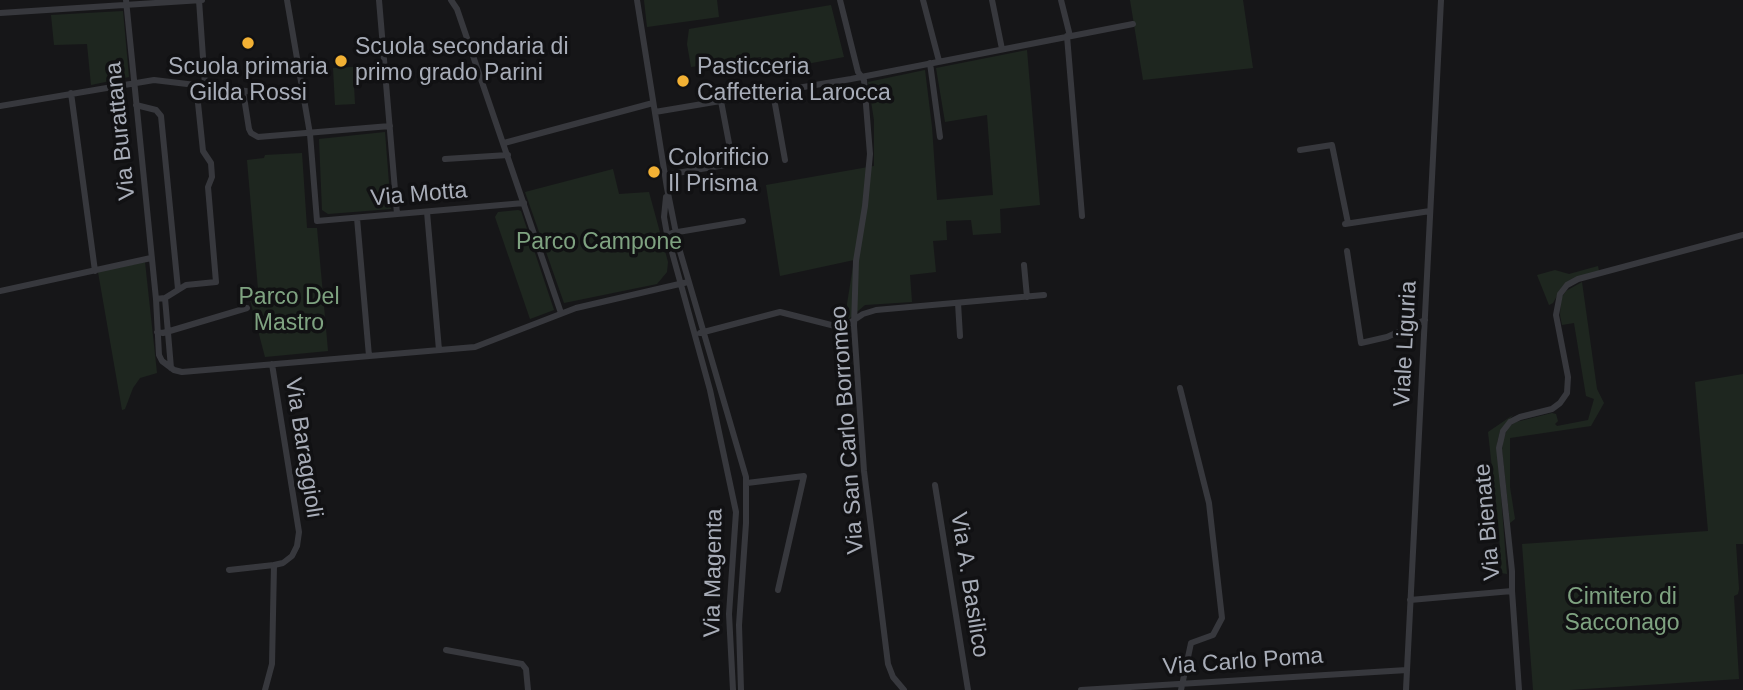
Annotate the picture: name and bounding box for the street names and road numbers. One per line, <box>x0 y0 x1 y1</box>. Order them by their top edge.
street label: Via Burattana <box>100 60 142 202</box>
street label: Via Motta <box>370 177 468 213</box>
street label: Viale Liguria <box>1389 280 1423 408</box>
street label: Via San Carlo Borromeo <box>826 305 870 555</box>
street label: Via Baraggioli <box>278 376 328 520</box>
street label: Via Bienate <box>1469 462 1507 582</box>
street label: Via Magenta <box>699 508 729 638</box>
street label: Via A. Basilico <box>944 510 994 660</box>
street label: Via Carlo Poma <box>1162 643 1324 681</box>

